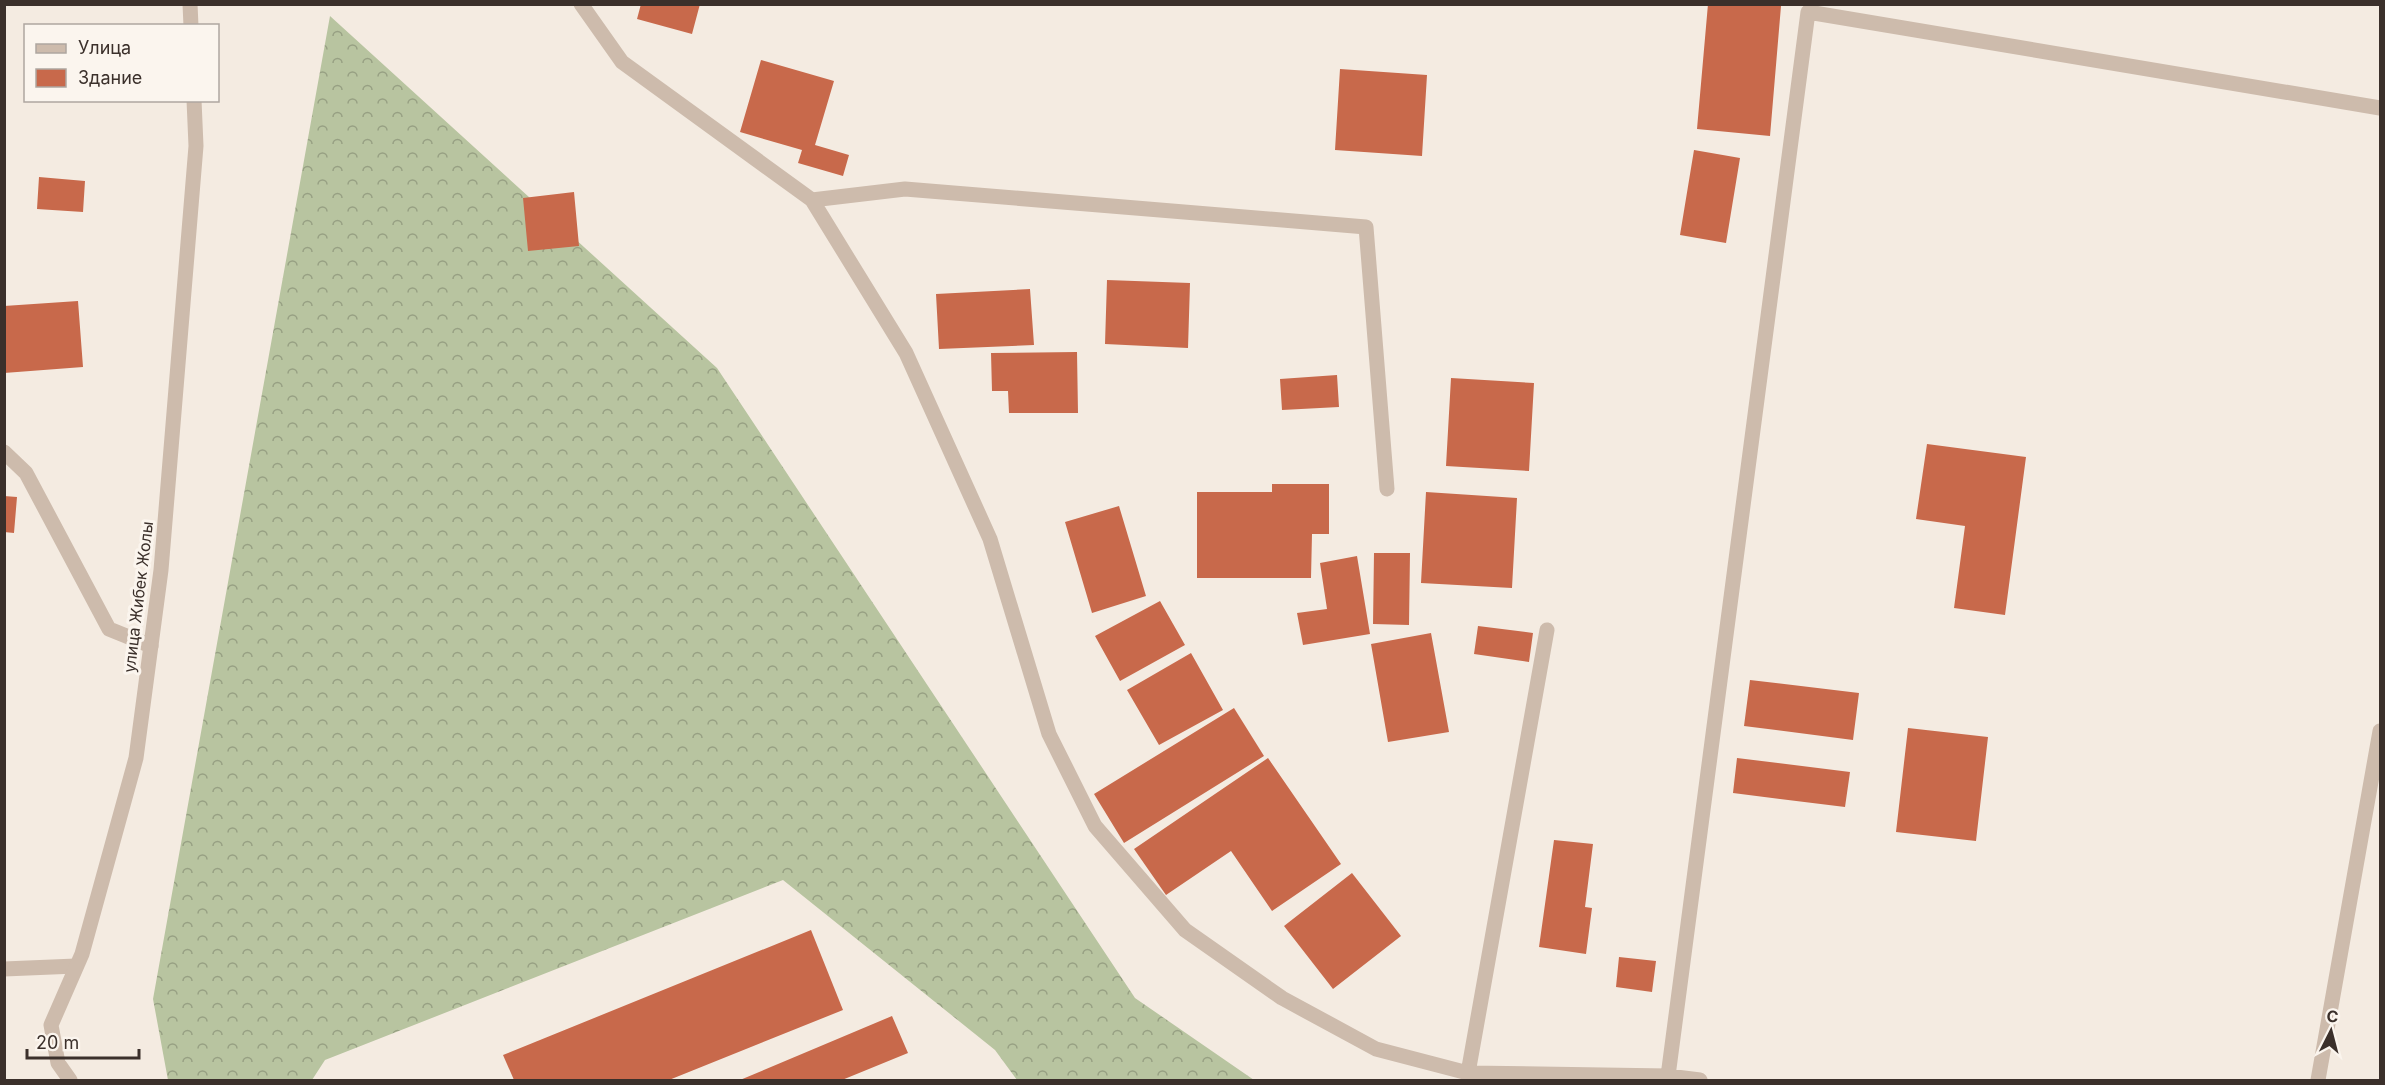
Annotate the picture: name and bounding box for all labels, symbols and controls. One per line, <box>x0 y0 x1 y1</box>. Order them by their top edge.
legend <box>24 24 219 102</box>
text: Улица <box>78 37 131 58</box>
text: Здание <box>78 67 142 88</box>
street label: улица Жибек Жолы <box>119 520 157 674</box>
north arrow <box>2301 1001 2361 1061</box>
text: С <box>2326 1006 2340 1027</box>
scale bar <box>27 1022 140 1060</box>
text: 20 m <box>36 1032 79 1053</box>

